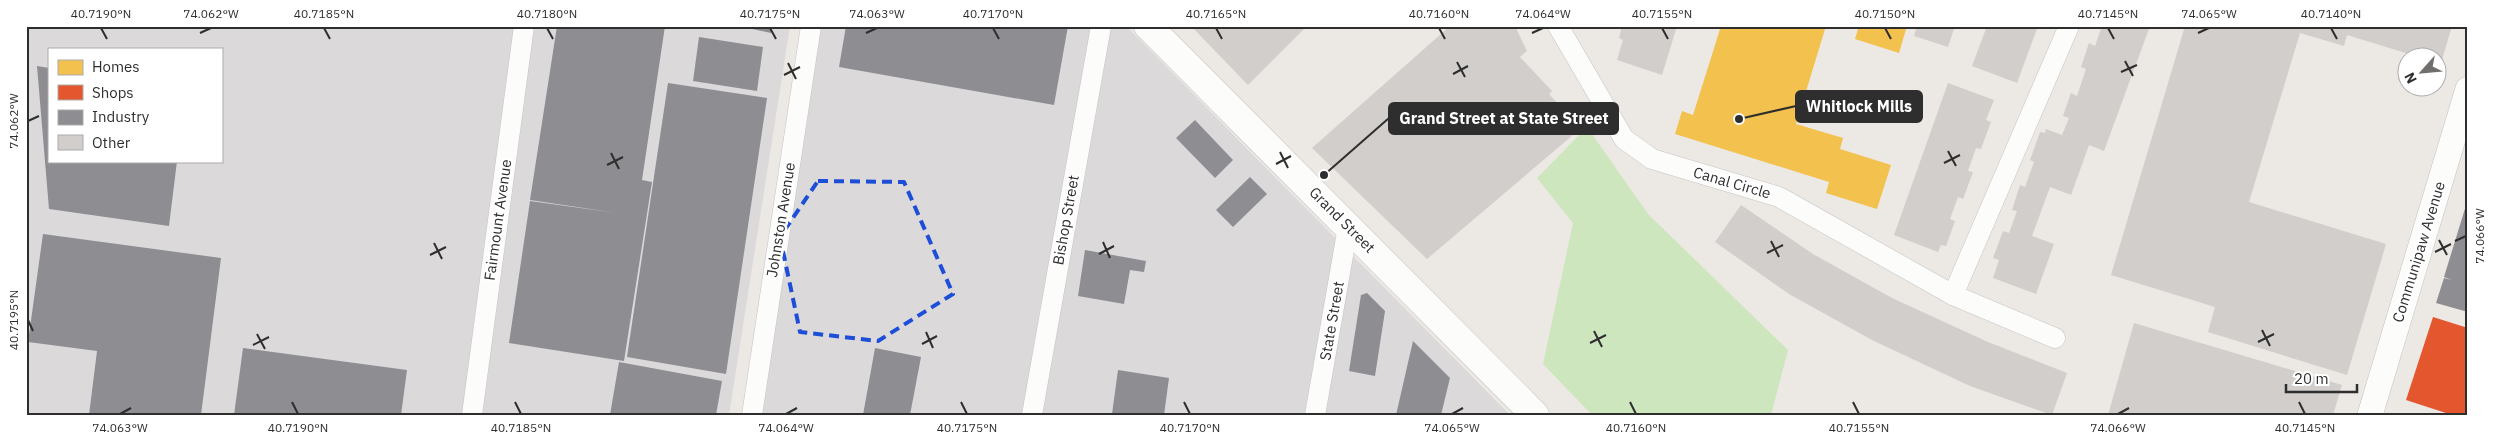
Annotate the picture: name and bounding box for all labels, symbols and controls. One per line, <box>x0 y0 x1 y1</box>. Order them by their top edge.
text: 40.7190°N <box>71 6 131 21</box>
text: 74.062°W <box>183 6 239 21</box>
text: 40.7185°N <box>294 6 354 21</box>
text: 40.7180°N <box>517 6 577 21</box>
text: 40.7175°N <box>740 6 800 21</box>
text: 74.063°W <box>849 6 905 21</box>
text: 40.7170°N <box>963 6 1023 21</box>
text: 40.7165°N <box>1186 6 1246 21</box>
text: 40.7160°N <box>1409 6 1469 21</box>
text: 74.064°W <box>1515 6 1571 21</box>
text: 40.7155°N <box>1632 6 1692 21</box>
text: 40.7150°N <box>1855 6 1915 21</box>
text: 40.7145°N <box>2078 6 2138 21</box>
text: 74.065°W <box>2181 6 2237 21</box>
text: 40.7140°N <box>2301 6 2361 21</box>
legend <box>48 48 222 162</box>
north arrow <box>2396 48 2446 98</box>
text: Homes <box>92 57 140 76</box>
text: N <box>2400 69 2421 87</box>
text: Shops <box>92 83 134 102</box>
callout: Whitlock Mills <box>1796 91 1922 122</box>
text: 74.062°W <box>6 93 21 149</box>
text: Whitlock Mills <box>1806 96 1912 116</box>
callout: Grand Street at State Street <box>1389 103 1618 134</box>
text: Industry <box>92 107 150 126</box>
text: Grand Street at State Street <box>1399 108 1609 128</box>
text: Other <box>92 133 131 152</box>
street label: Fairmount Avenue <box>480 158 515 282</box>
street label: Johnston Avenue <box>762 161 799 279</box>
street label: Canal Circle <box>1691 162 1773 203</box>
street label: Bishop Street <box>1048 173 1083 266</box>
street label: Communipaw Avenue <box>2388 179 2449 325</box>
street label: Grand Street <box>1305 183 1379 257</box>
text: 74.066°W <box>2472 208 2487 264</box>
street label: State Street <box>1315 280 1348 362</box>
text: 40.7195°N <box>6 290 21 350</box>
scale bar <box>2286 361 2358 393</box>
text: 20 m <box>2294 369 2329 388</box>
text: 74.063°W <box>92 420 148 435</box>
text: 40.7190°N <box>268 420 328 435</box>
text: 40.7185°N <box>491 420 551 435</box>
text: 74.064°W <box>758 420 814 435</box>
text: 40.7175°N <box>937 420 997 435</box>
text: 40.7170°N <box>1160 420 1220 435</box>
text: 74.065°W <box>1424 420 1480 435</box>
text: 40.7160°N <box>1606 420 1666 435</box>
text: 40.7155°N <box>1829 420 1889 435</box>
text: 74.066°W <box>2090 420 2146 435</box>
text: 40.7145°N <box>2275 420 2335 435</box>

